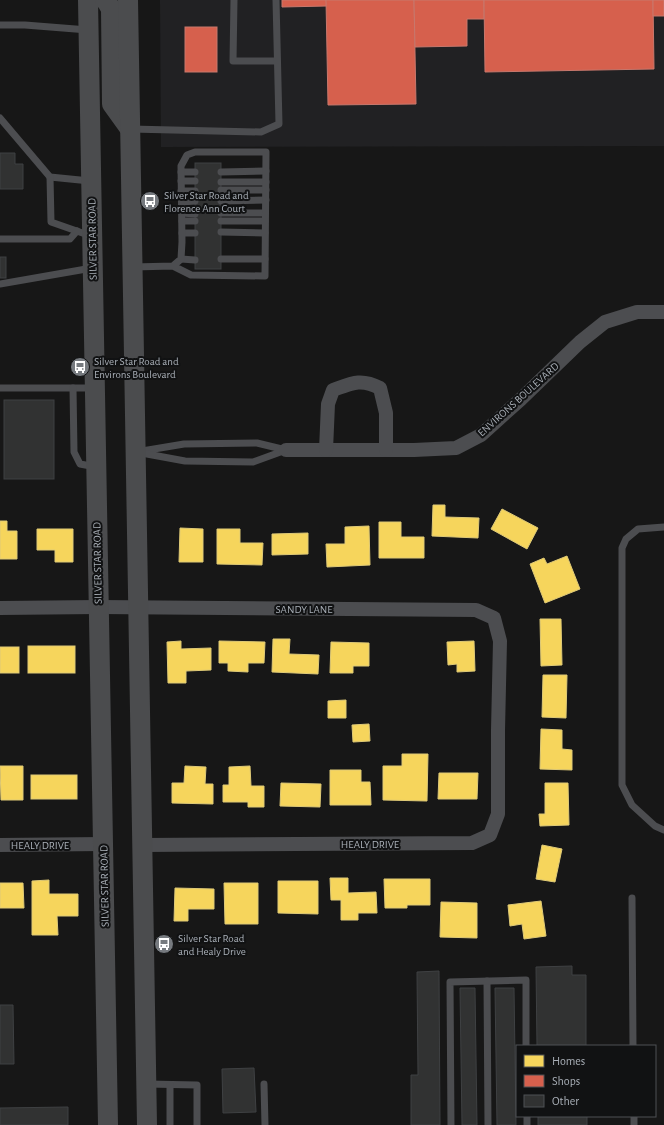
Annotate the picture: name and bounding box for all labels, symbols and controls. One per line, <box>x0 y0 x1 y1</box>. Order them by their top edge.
bus stop icon: Silver Star Road and Florence Ann Court <box>139 190 161 212</box>
place label: Silver Star Road and Florence Ann Court <box>164 190 249 214</box>
street label: SILVER STAR ROAD <box>86 198 99 280</box>
bus stop icon: Silver Star Road and Environs Boulevard <box>69 356 91 378</box>
place label: Silver Star Road and Environs Boulevard <box>94 356 179 380</box>
street label: ENVIRONS BOULEVARD <box>476 360 561 438</box>
street label: SILVER STAR ROAD <box>91 522 104 604</box>
street label: SANDY LANE <box>275 604 333 615</box>
street label: HEALY DRIVE <box>341 839 400 850</box>
street label: HEALY DRIVE <box>11 840 70 851</box>
street label: SILVER STAR ROAD <box>98 845 111 927</box>
bus stop icon: Silver Star Road and Healy Drive <box>153 933 175 955</box>
place label: Silver Star Road and Healy Drive <box>178 933 246 957</box>
legend <box>516 1045 656 1117</box>
text: Homes <box>552 1055 585 1067</box>
text: Shops <box>552 1075 580 1087</box>
text: Other <box>552 1095 579 1107</box>

